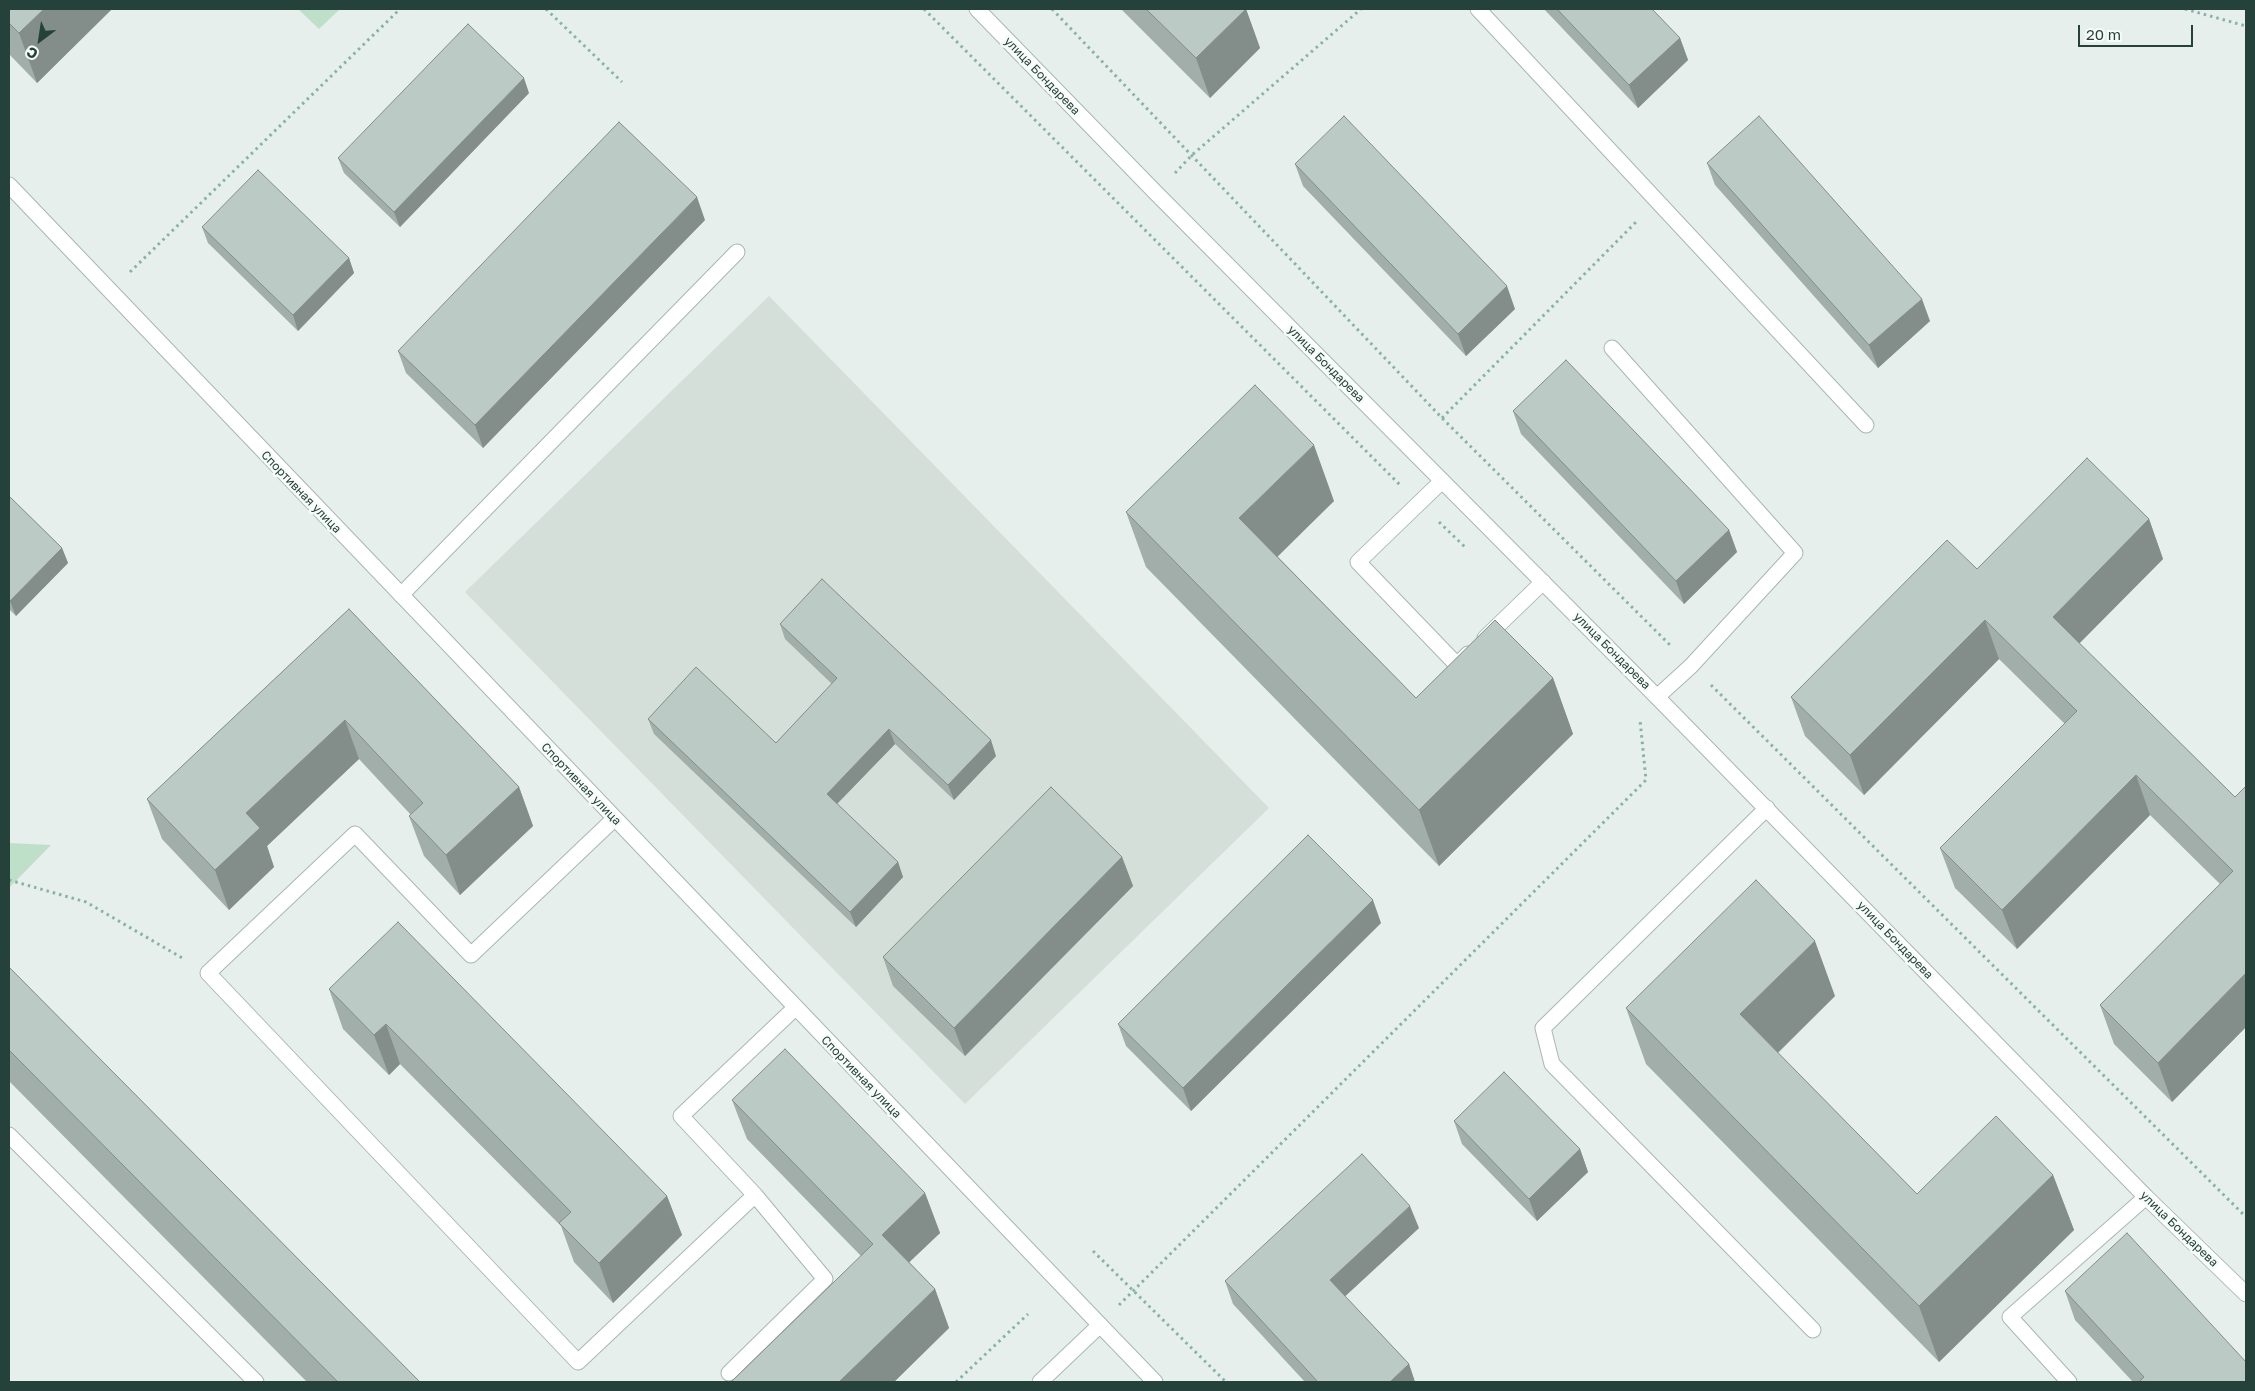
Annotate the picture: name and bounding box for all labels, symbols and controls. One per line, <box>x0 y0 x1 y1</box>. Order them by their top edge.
north arrow <box>15 15 65 65</box>
scale bar <box>2080 15 2195 47</box>
text: 20 m <box>2086 25 2121 43</box>
street label: улица Бондарева <box>1001 34 1083 118</box>
text: С <box>23 43 41 63</box>
street label: улица Бондарева <box>1285 323 1367 405</box>
street label: Спортивная улица <box>258 448 344 536</box>
street label: улица Бондарева <box>1571 610 1653 692</box>
street label: Спортивная улица <box>538 740 624 828</box>
street label: улица Бондарева <box>1854 898 1936 982</box>
street label: Спортивная улица <box>818 1033 904 1121</box>
street label: улица Бондарева <box>2137 1188 2221 1270</box>

